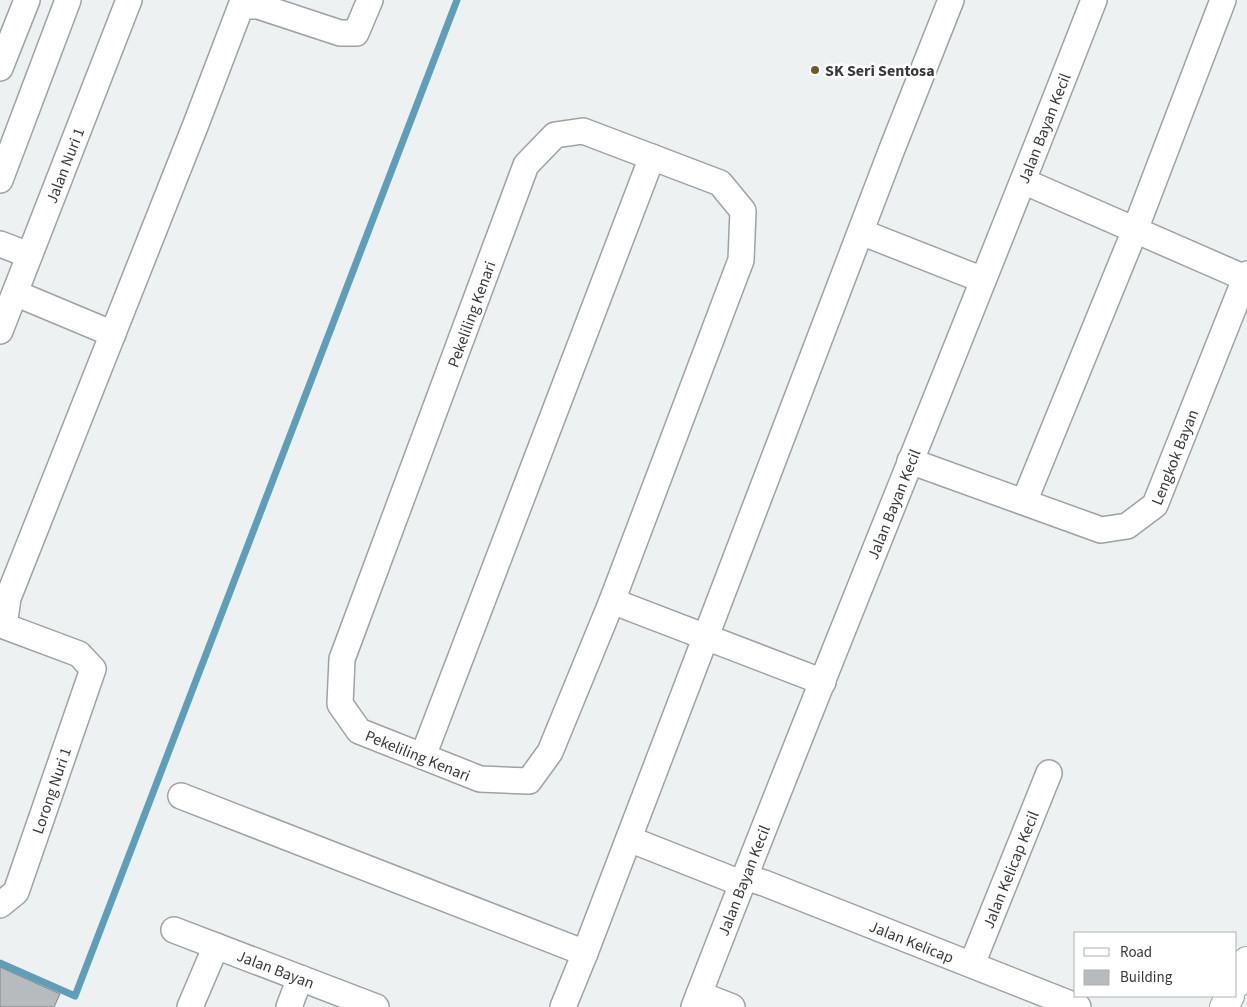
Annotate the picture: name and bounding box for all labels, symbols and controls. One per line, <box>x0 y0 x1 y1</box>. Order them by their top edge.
place label: SK Seri Sentosa <box>825 60 935 82</box>
marker: SK Seri Sentosa <box>809 64 821 76</box>
street label: Jalan Bayan Kecil <box>1013 70 1076 187</box>
street label: Jalan Nuri 1 <box>41 124 90 207</box>
street label: Pekeliling Kenari <box>443 258 501 371</box>
street label: Lengkok Bayan <box>1146 406 1204 509</box>
street label: Jalan Bayan Kecil <box>862 446 926 563</box>
street label: Pekeliling Kenari <box>362 725 473 787</box>
street label: Lorong Nuri 1 <box>27 745 77 837</box>
street label: Jalan Kelicap Kecil <box>978 808 1045 932</box>
street label: Jalan Bayan Kecil <box>713 822 776 939</box>
street label: Jalan Kelicap <box>866 916 957 969</box>
legend <box>1074 932 1237 997</box>
text: Road <box>1120 942 1152 963</box>
street label: Jalan Bayan <box>234 945 317 995</box>
text: Building <box>1120 967 1173 988</box>

